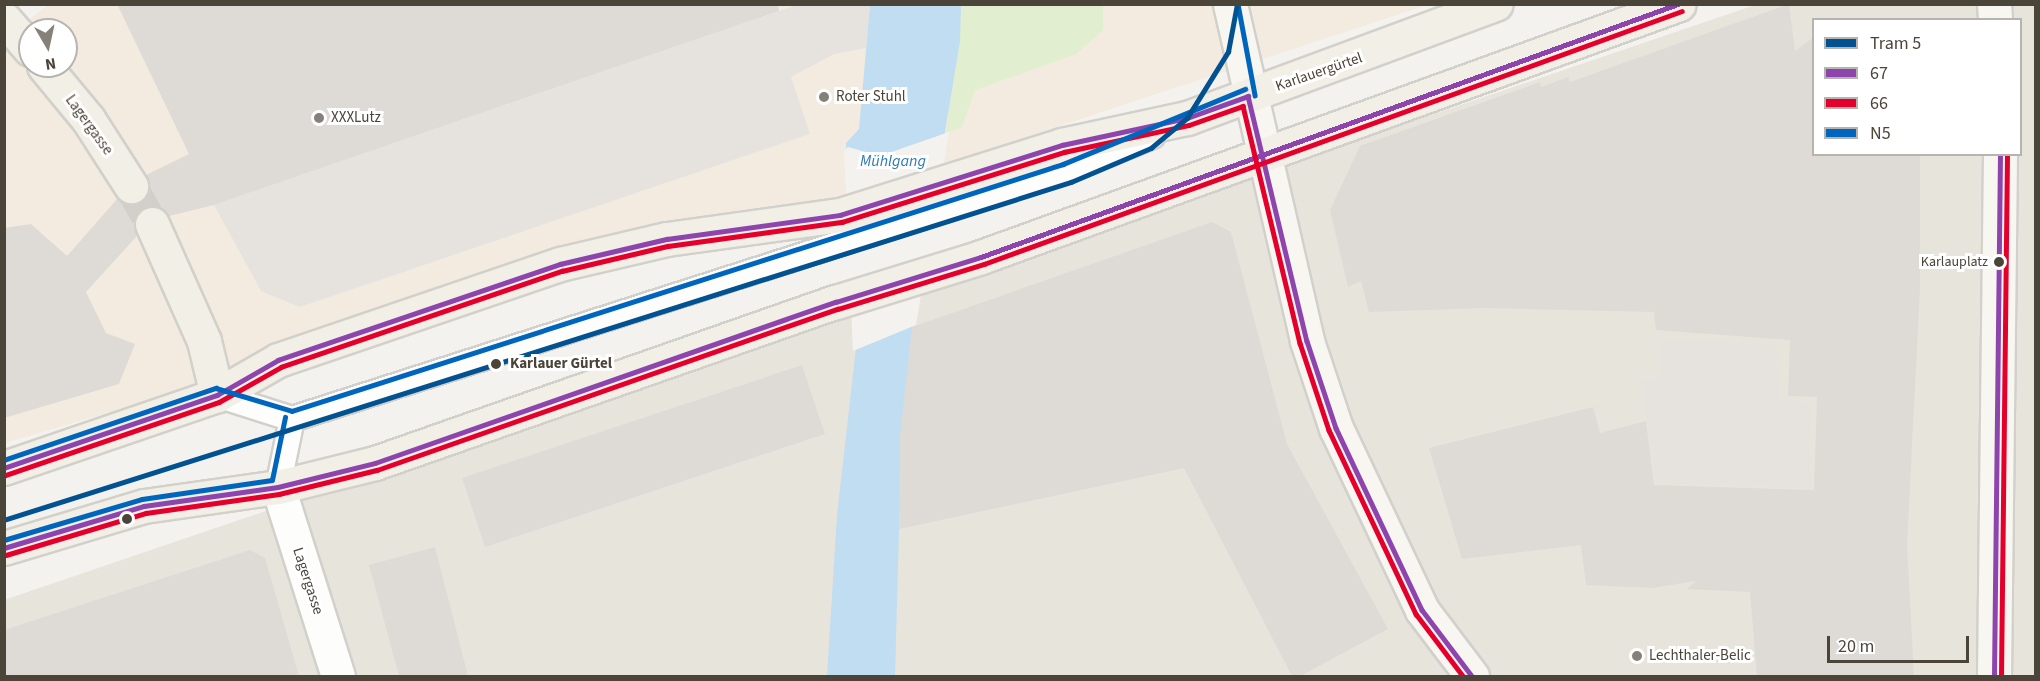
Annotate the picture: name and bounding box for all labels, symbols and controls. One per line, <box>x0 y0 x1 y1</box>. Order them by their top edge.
north arrow <box>18 18 78 78</box>
legend <box>1812 18 2022 156</box>
text: Tram 5 <box>1870 31 1921 56</box>
street label: Karlauergürtel <box>1273 49 1365 95</box>
text: N <box>44 52 57 75</box>
text: 67 <box>1870 61 1888 86</box>
place label: Roter Stuhl <box>836 88 906 106</box>
marker: Roter Stuhl <box>817 90 831 104</box>
text: 66 <box>1870 91 1888 116</box>
street label: Lagergasse <box>61 92 117 158</box>
place label: XXXLutz <box>331 109 381 127</box>
marker: XXXLutz <box>312 111 326 125</box>
text: N5 <box>1870 121 1891 146</box>
water label: Mühlgang <box>860 151 926 171</box>
place label: Karlauplatz <box>1921 254 1988 270</box>
marker: Karlauplatz <box>1993 256 2005 268</box>
marker: Karlauer Gürtel <box>487 355 505 373</box>
place label: Karlauer Gürtel <box>510 355 612 373</box>
unlabelled marker <box>121 513 133 525</box>
street label: Lagergasse <box>289 545 327 617</box>
scale bar <box>1830 624 1972 662</box>
text: 20 m <box>1838 634 1874 659</box>
place label: Lechthaler-Belic <box>1649 647 1751 665</box>
marker: Lechthaler-Belic <box>1630 649 1644 663</box>

